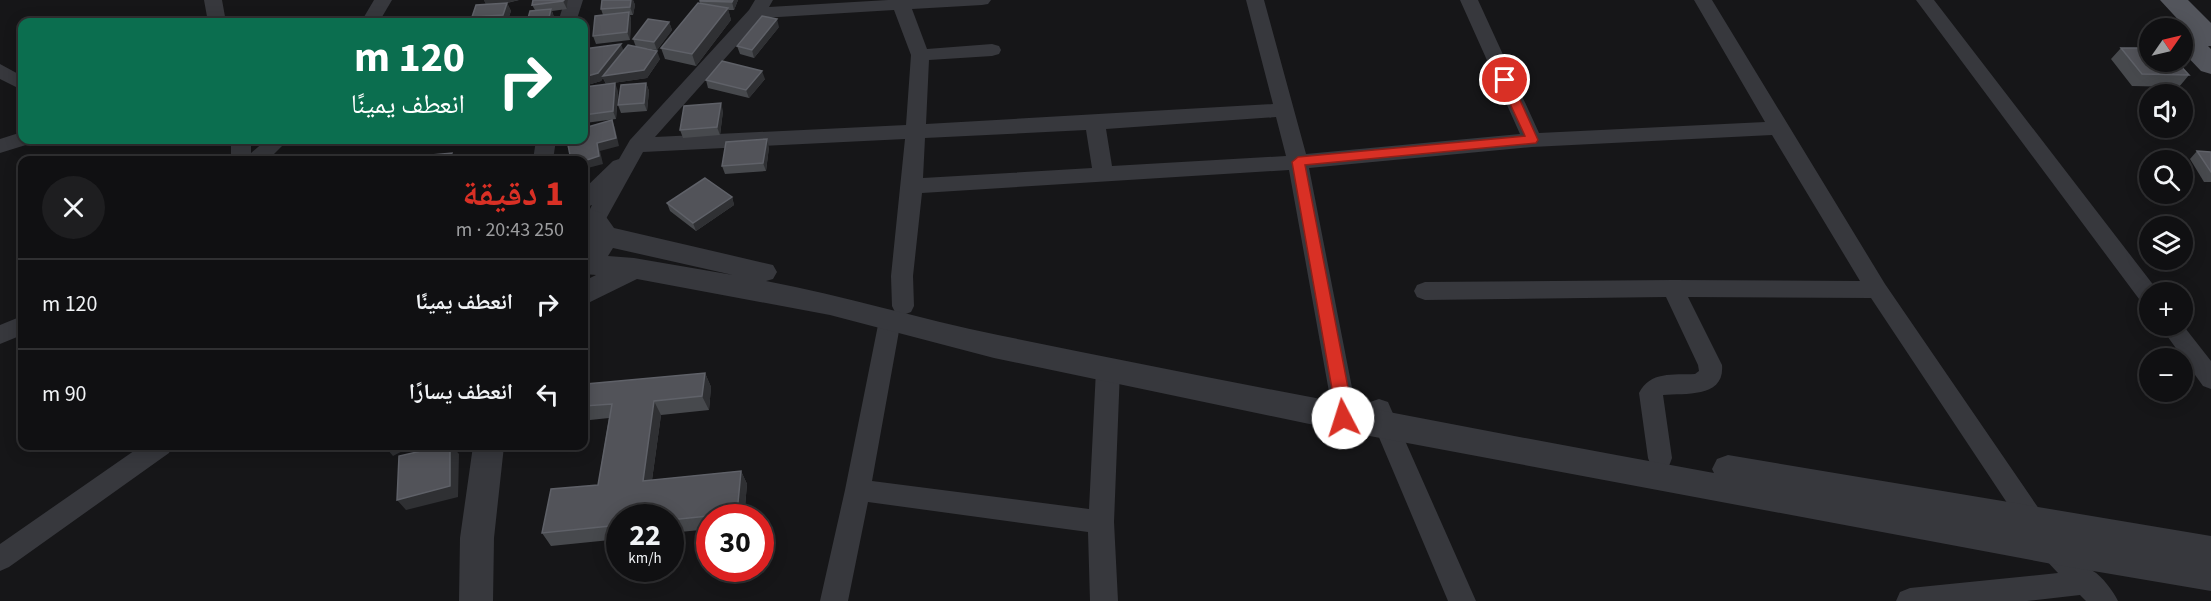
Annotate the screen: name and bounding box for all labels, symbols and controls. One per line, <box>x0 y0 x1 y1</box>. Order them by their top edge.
north arrow <box>2139 18 2193 72</box>
map controls <box>2139 18 2193 402</box>
text: 120 m <box>354 28 465 88</box>
icon: right <box>486 42 564 120</box>
pin <box>1479 54 1530 105</box>
icon: arrive <box>1488 63 1521 96</box>
button: sound <box>2139 84 2193 138</box>
text: انعطف يمينًا <box>351 85 465 124</box>
button: search <box>2139 150 2193 204</box>
text: 1 دقيقة <box>462 168 564 219</box>
button: close <box>42 176 105 239</box>
text: 250 m · 20:43 <box>456 216 564 244</box>
button: layers <box>2139 216 2193 270</box>
button: + <box>2139 282 2193 336</box>
text: انعطف يمينًا <box>415 286 513 318</box>
text: 120 m <box>42 288 97 320</box>
icon: right <box>531 288 564 321</box>
button: − <box>2139 348 2193 402</box>
text: انعطف يسارًا <box>409 376 513 408</box>
text: 90 m <box>42 378 87 410</box>
icon: left <box>531 378 564 411</box>
position arrow <box>1311 386 1375 450</box>
speed limit sign: 30 <box>696 504 774 582</box>
text: 22 <box>629 514 661 557</box>
text: km/h <box>628 548 662 569</box>

